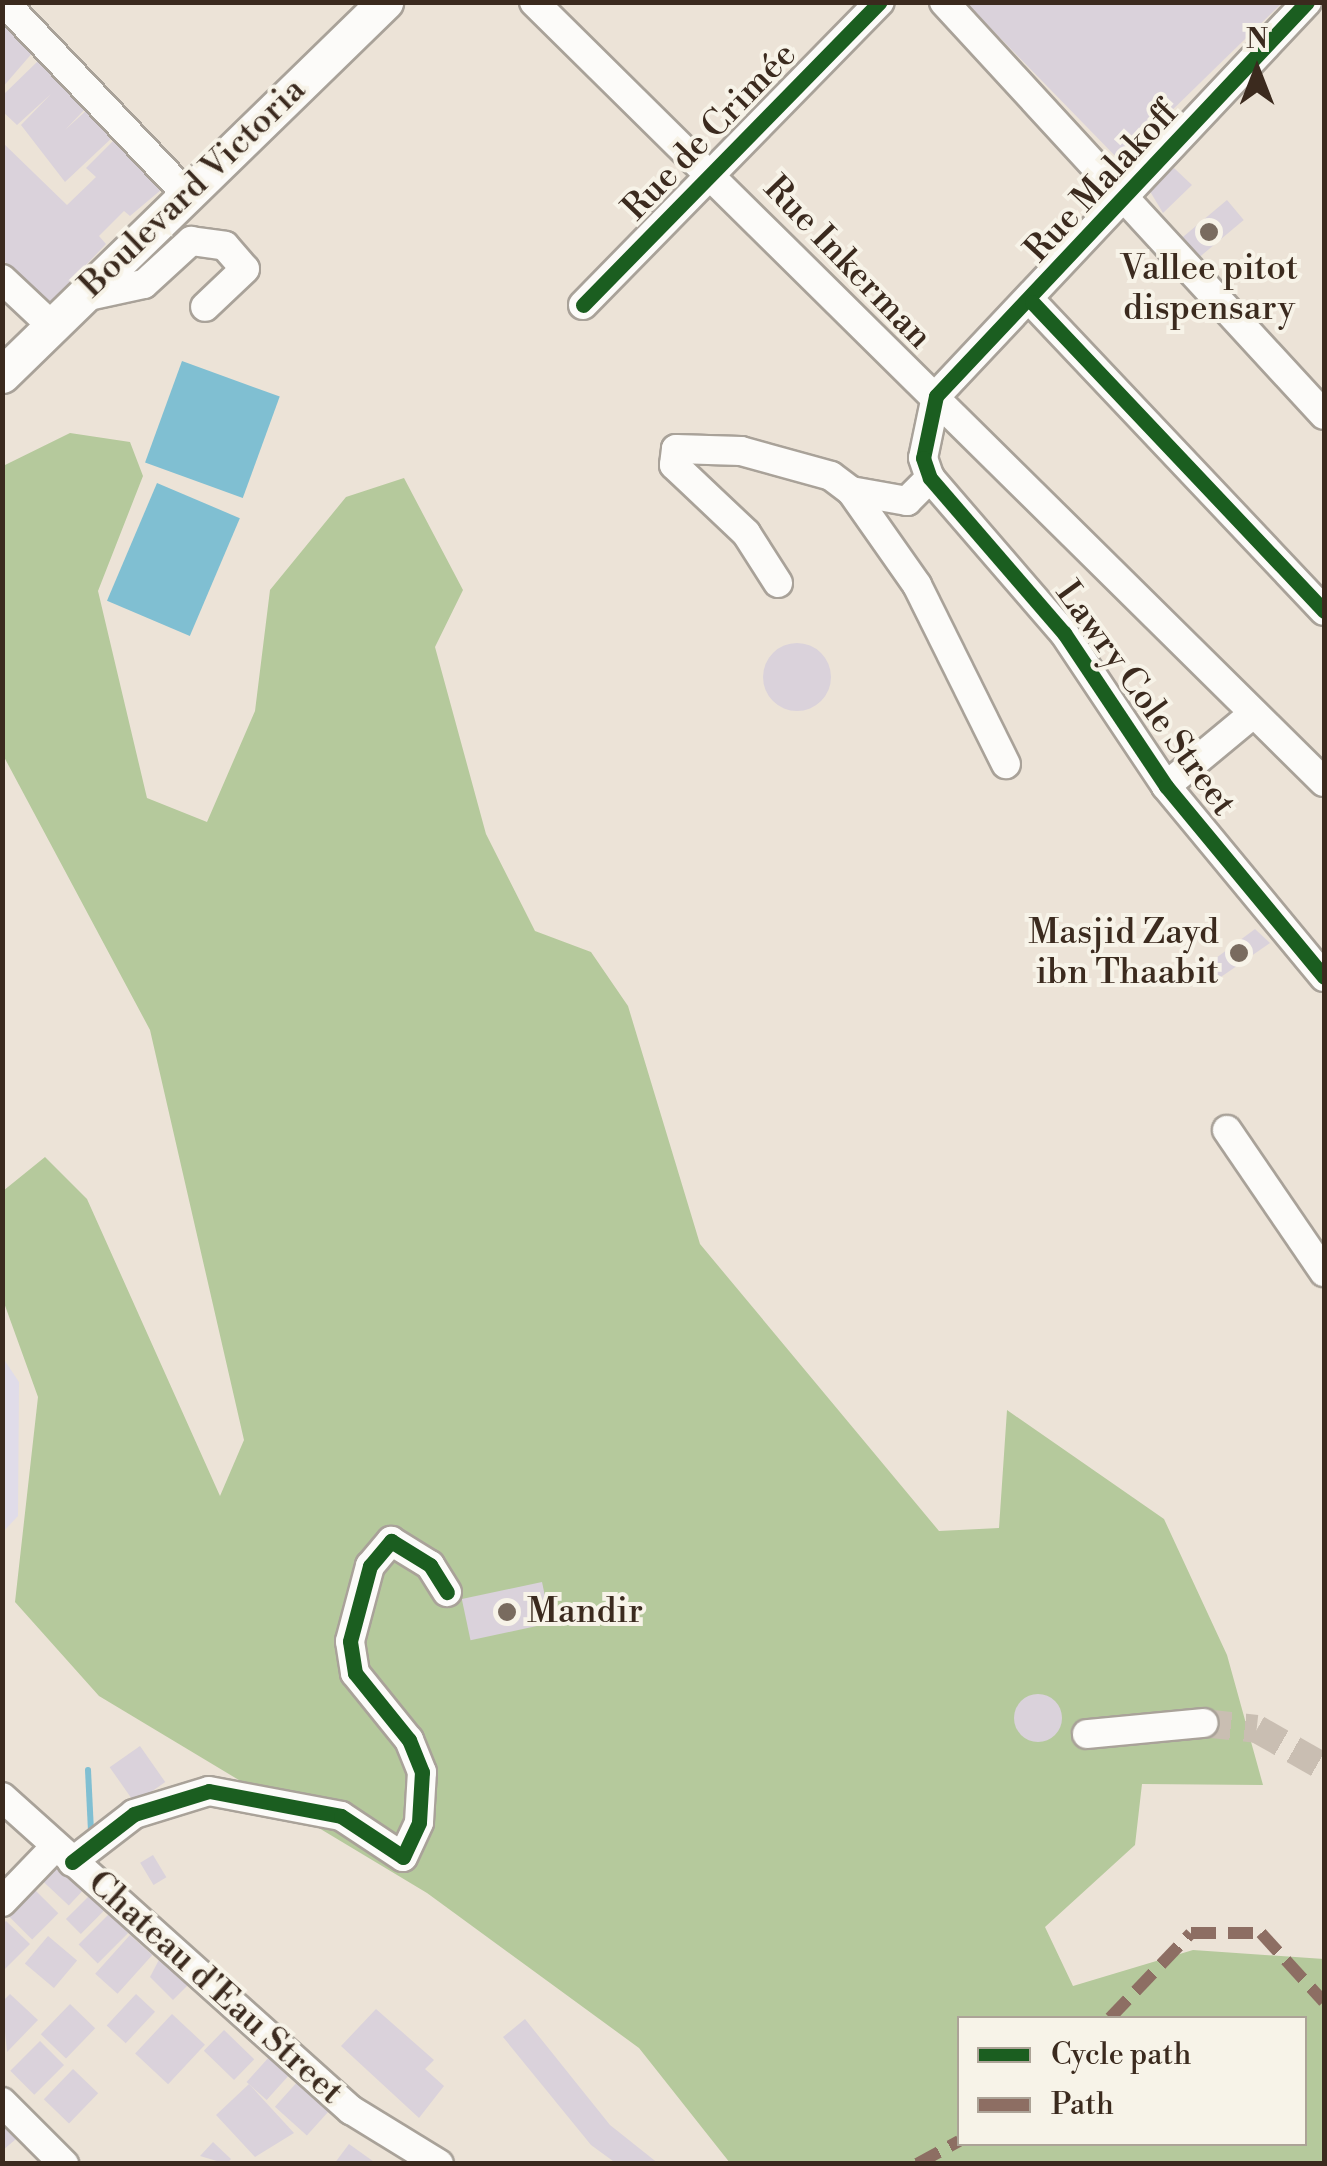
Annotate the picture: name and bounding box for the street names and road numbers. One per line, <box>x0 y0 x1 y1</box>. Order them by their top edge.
street label: Rue de Crimée <box>615 34 805 230</box>
street label: Boulevard Victoria <box>71 69 315 307</box>
street label: Rue Malakoff <box>1017 93 1187 271</box>
street label: Rue Inkerman <box>754 168 940 358</box>
street label: Lawry Cole Street <box>1046 574 1244 824</box>
street label: Chateau d'Eau Street <box>79 1862 351 2114</box>

